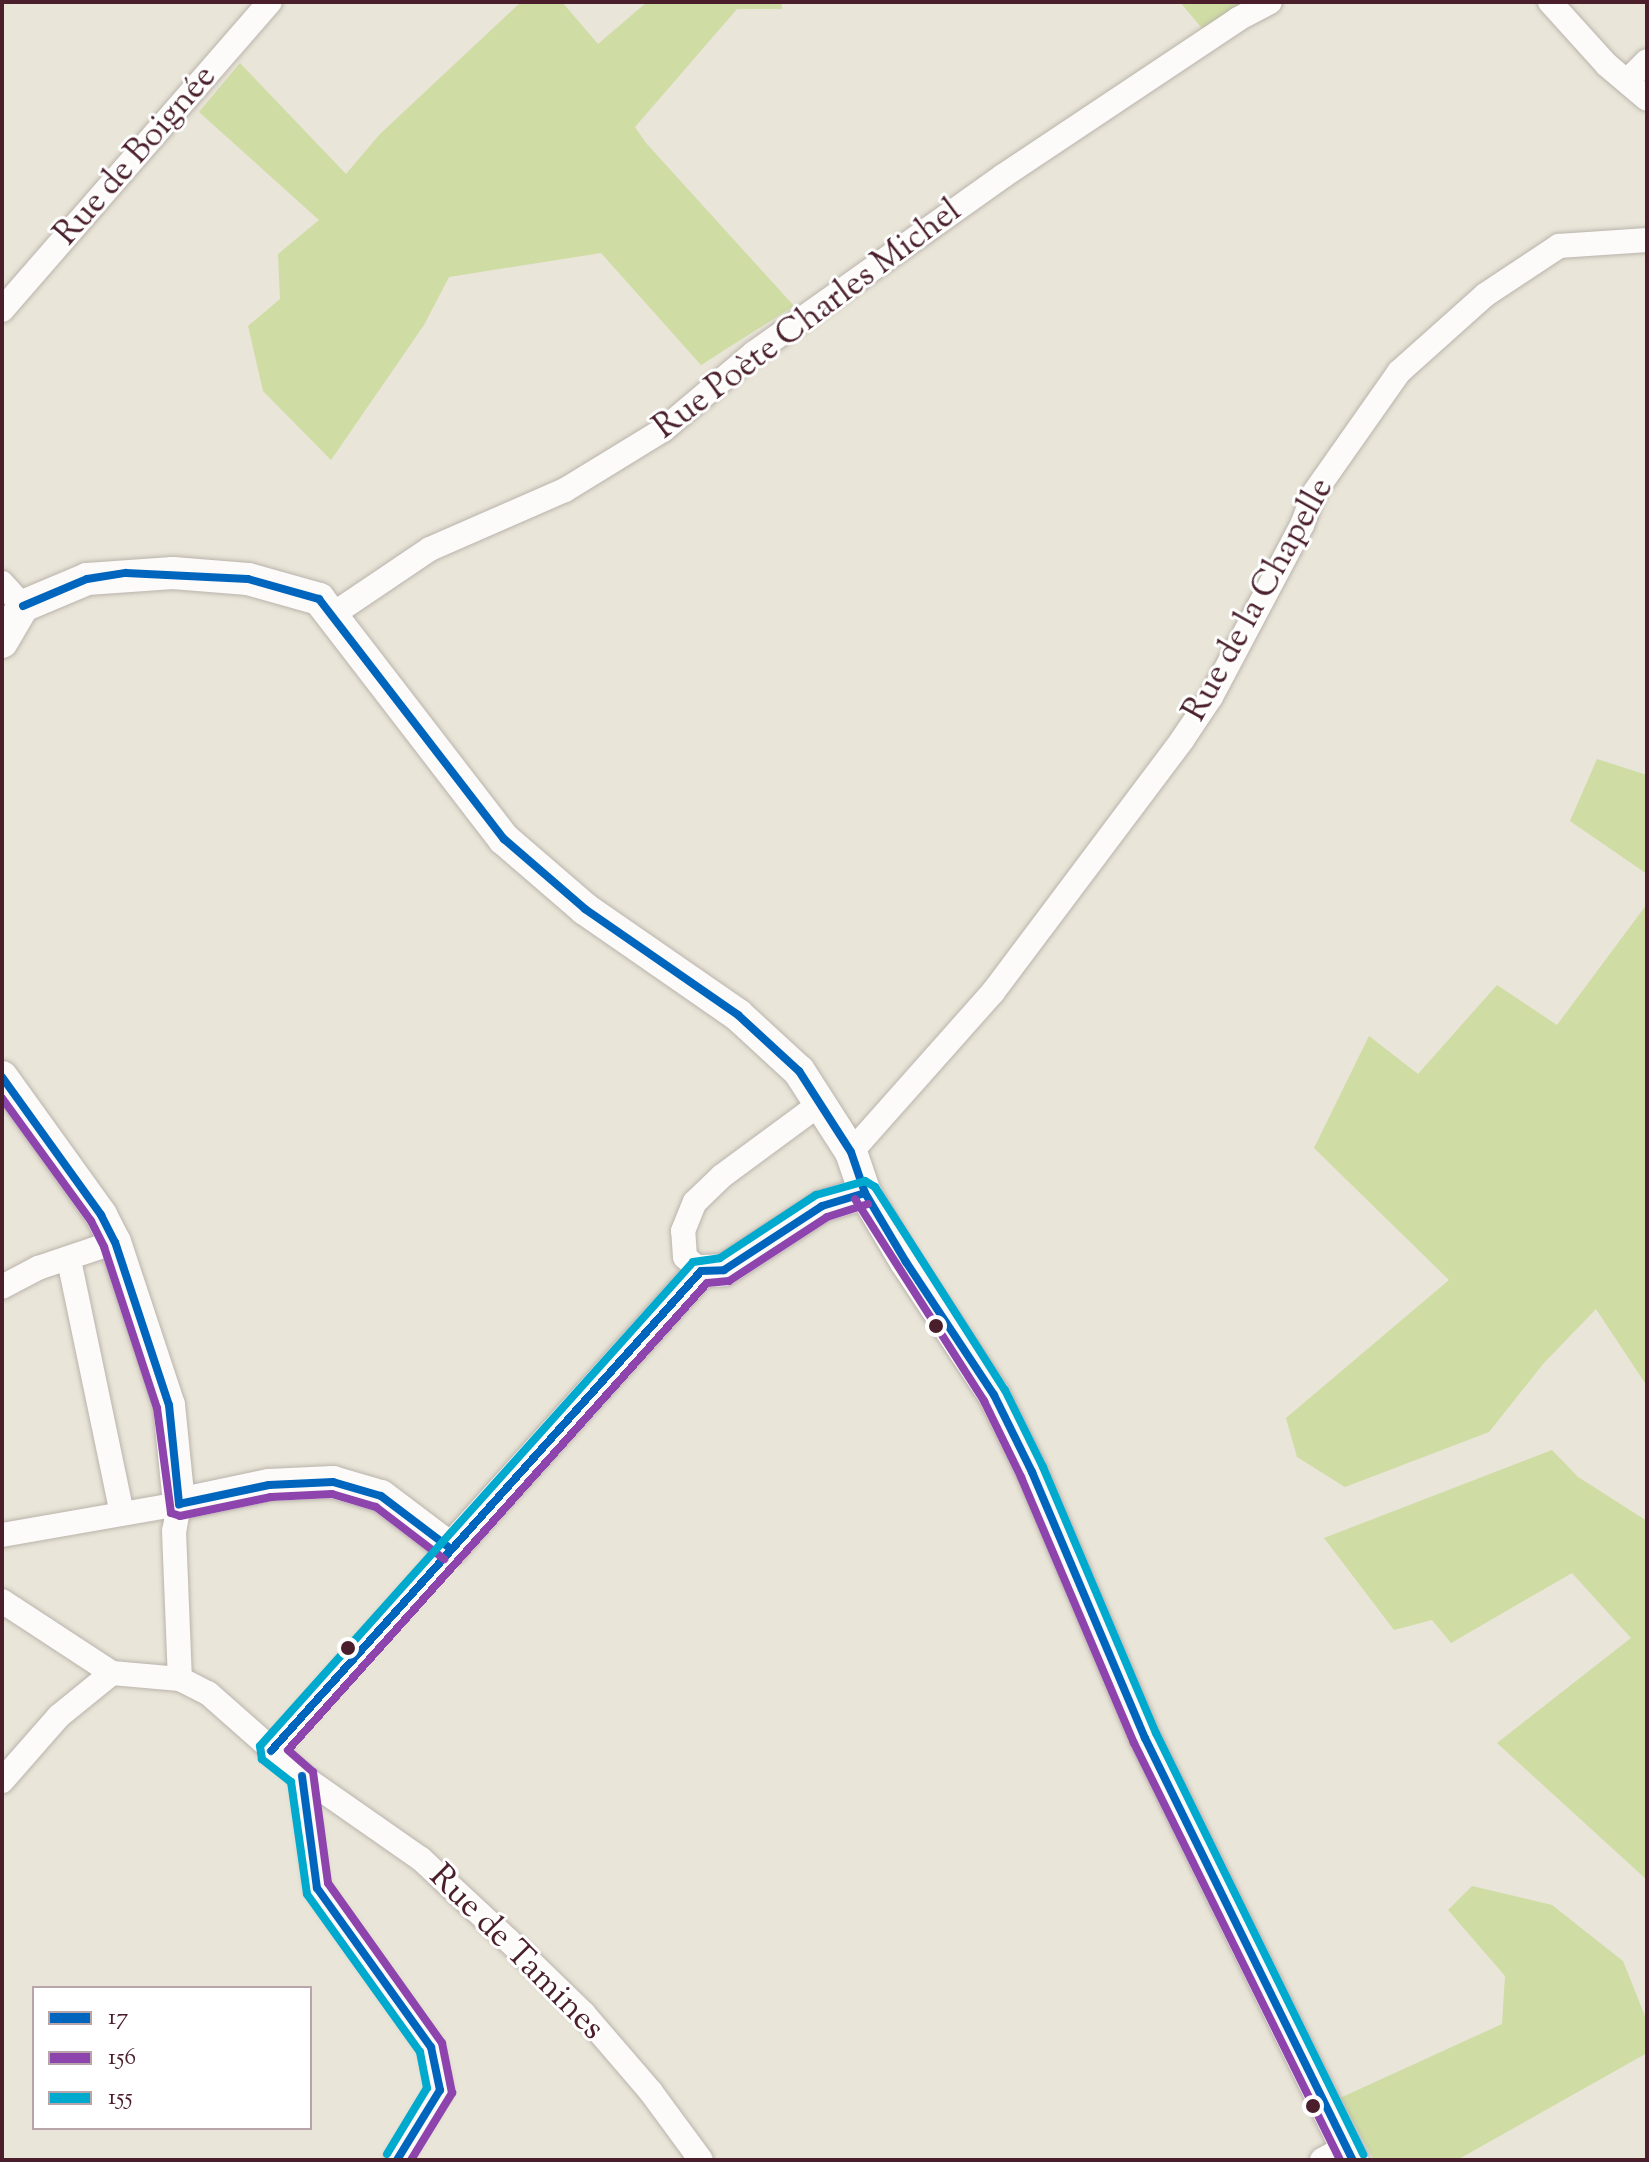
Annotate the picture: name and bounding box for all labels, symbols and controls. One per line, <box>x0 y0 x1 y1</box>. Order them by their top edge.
street label: Rue de Boignée <box>47 57 225 255</box>
street label: Rue Poète Charles Michel <box>646 191 970 449</box>
street label: Rue de la Chapelle <box>1175 471 1343 729</box>
unlabelled marker <box>928 1318 944 1334</box>
unlabelled marker <box>340 1640 356 1656</box>
street label: Rue de Tamines <box>420 1857 612 2049</box>
legend <box>32 1986 312 2130</box>
text: 17 <box>108 2001 128 2035</box>
text: 156 <box>108 2041 136 2075</box>
text: 155 <box>108 2081 133 2115</box>
unlabelled marker <box>1305 2098 1321 2114</box>

